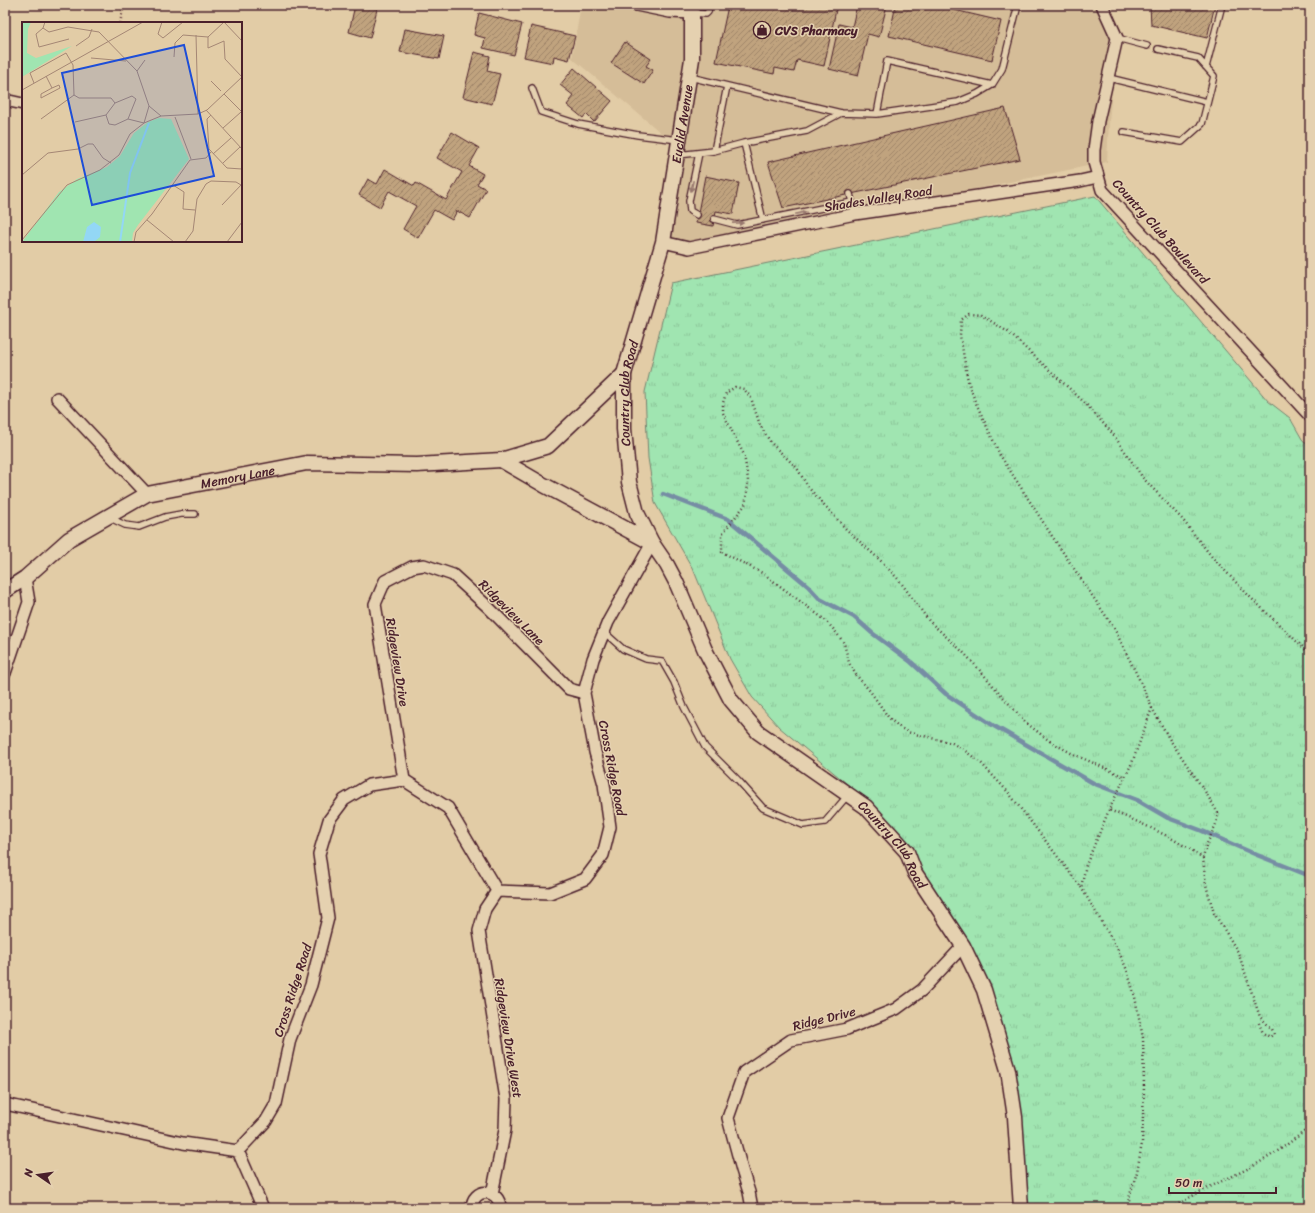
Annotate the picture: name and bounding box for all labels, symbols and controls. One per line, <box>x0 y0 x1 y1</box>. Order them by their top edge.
place label: CVS Pharmacy <box>774 19 859 42</box>
shop icon: CVS Pharmacy <box>752 20 772 40</box>
inset map <box>22 22 242 242</box>
street label: Euclid Avenue <box>665 82 700 165</box>
street label: Country Club Boulevard <box>1107 173 1215 290</box>
street label: Shades Valley Road <box>822 178 935 218</box>
one-way arrow <box>688 180 694 192</box>
one-way arrow <box>795 209 807 215</box>
one-way arrow <box>732 220 745 226</box>
street label: Country Club Road <box>613 337 646 447</box>
street label: Memory Lane <box>198 458 277 495</box>
street label: Ridgeview Lane <box>473 574 550 651</box>
street label: Ridgeview Drive <box>379 616 416 708</box>
street label: Cross Ridge Road <box>592 718 633 819</box>
street label: Country Club Road <box>853 794 934 894</box>
street label: Cross Ridge Road <box>267 939 319 1040</box>
street label: Ridgeview Drive West <box>488 976 529 1100</box>
street label: Ridge Drive <box>790 999 858 1037</box>
north arrow <box>18 1155 58 1195</box>
text: N <box>18 1167 39 1180</box>
scale bar <box>1169 1169 1276 1195</box>
text: 50 m <box>1175 1172 1202 1194</box>

